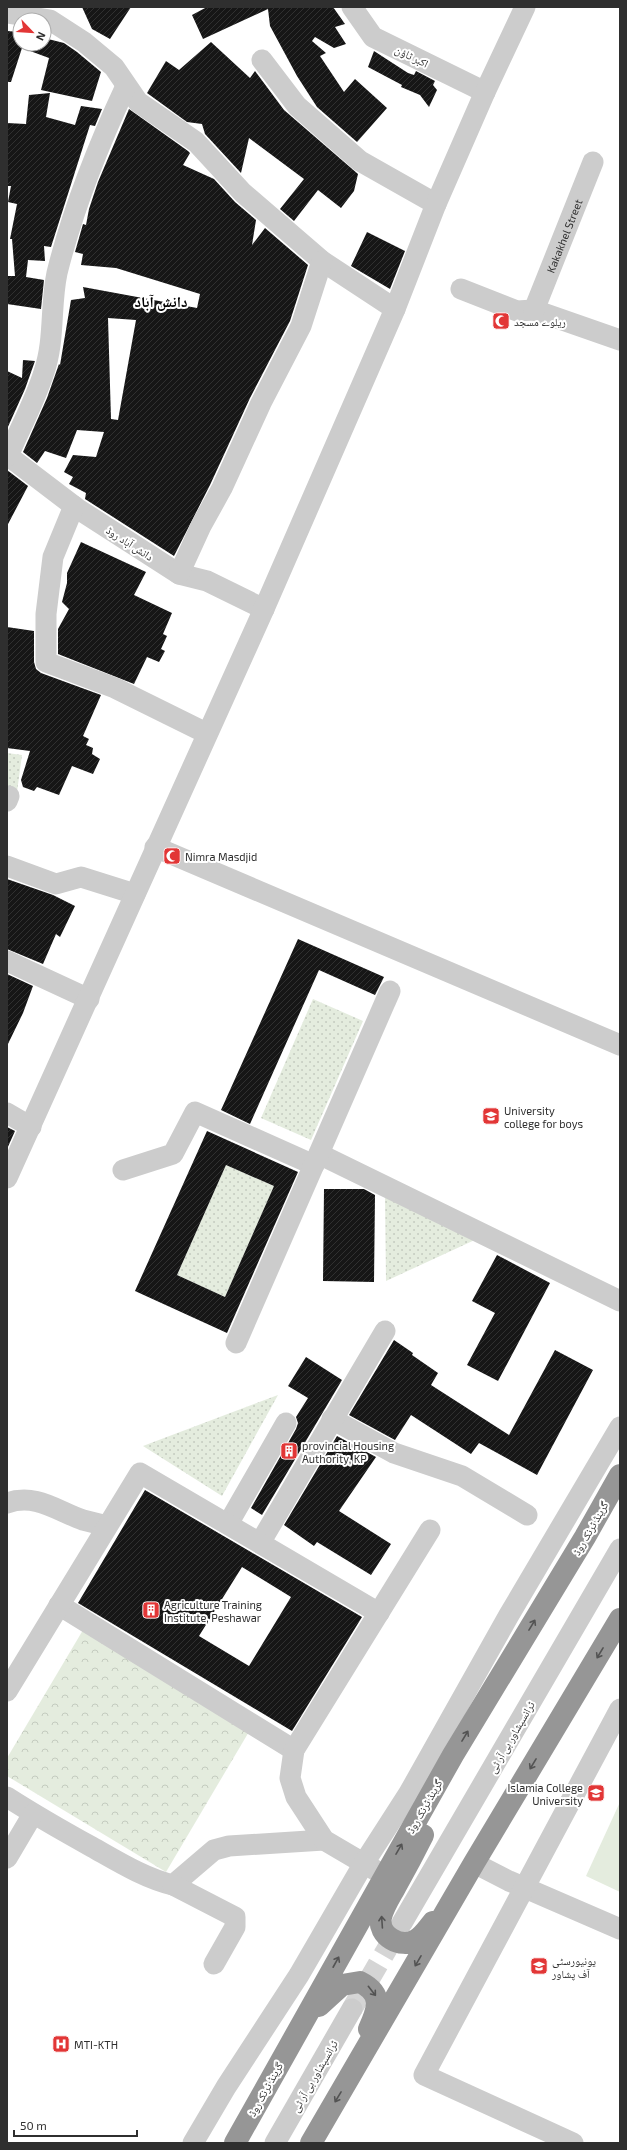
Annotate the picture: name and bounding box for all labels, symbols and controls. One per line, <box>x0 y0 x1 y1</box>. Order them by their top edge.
north arrow <box>12 12 52 52</box>
text: N <box>34 30 49 43</box>
street label: اکبر ٹاؤن <box>393 42 431 71</box>
street label: Kakakhel Street <box>543 197 584 274</box>
district label: دانش آباد <box>135 292 187 311</box>
mosque icon: ریلوے مسجد <box>491 311 511 331</box>
place label: ریلوے مسجد <box>514 315 566 328</box>
street label: دانش آباد روڈ <box>104 523 156 564</box>
mosque icon: Nimra Masdjid <box>162 846 182 866</box>
place label: Nimra Masdjid <box>185 850 257 864</box>
place label: University college for boys <box>504 1104 584 1130</box>
school or university icon: University college for boys <box>481 1106 501 1126</box>
place label: provincial Housing Authority, KP <box>302 1439 394 1465</box>
building icon: provincial Housing Authority, KP <box>279 1441 299 1461</box>
street label: گرینڈ ٹرنک روڈ <box>569 1498 611 1557</box>
place label: Agriculture Training Institute, Peshawar <box>164 1598 262 1624</box>
building icon: Agriculture Training Institute, Peshawar <box>141 1600 161 1620</box>
one-way arrow <box>528 1619 536 1631</box>
one-way arrow <box>596 1647 604 1658</box>
street label: ٹرانسپشاور بی آر ٹی <box>485 1699 538 1776</box>
one-way arrow <box>461 1730 469 1742</box>
one-way arrow <box>529 1758 537 1770</box>
street label: گرینڈ ٹرنک روڈ <box>403 1776 445 1835</box>
place label: Islamia College University <box>507 1781 583 1807</box>
school or university icon: Islamia College University <box>586 1783 606 1803</box>
one-way arrow <box>396 1843 404 1855</box>
one-way arrow <box>379 1916 386 1929</box>
place label: یونیورسٹی آف پشاور <box>551 1954 597 1981</box>
one-way arrow <box>413 1955 421 1967</box>
one-way arrow <box>333 1956 340 1968</box>
school or university icon: یونیورسٹی آف پشاور <box>529 1956 549 1976</box>
one-way arrow <box>367 1986 376 1996</box>
hospital icon: MTI-KTH <box>51 2034 71 2054</box>
place label: MTI-KTH <box>74 2038 118 2051</box>
street label: ٹرانسپشاور بی آر ٹی <box>288 2038 341 2115</box>
street label: گرینڈ ٹرنک روڈ <box>245 2059 286 2118</box>
one-way arrow <box>334 2091 342 2102</box>
scale bar <box>14 2112 137 2138</box>
text: 50 m <box>20 2118 47 2132</box>

